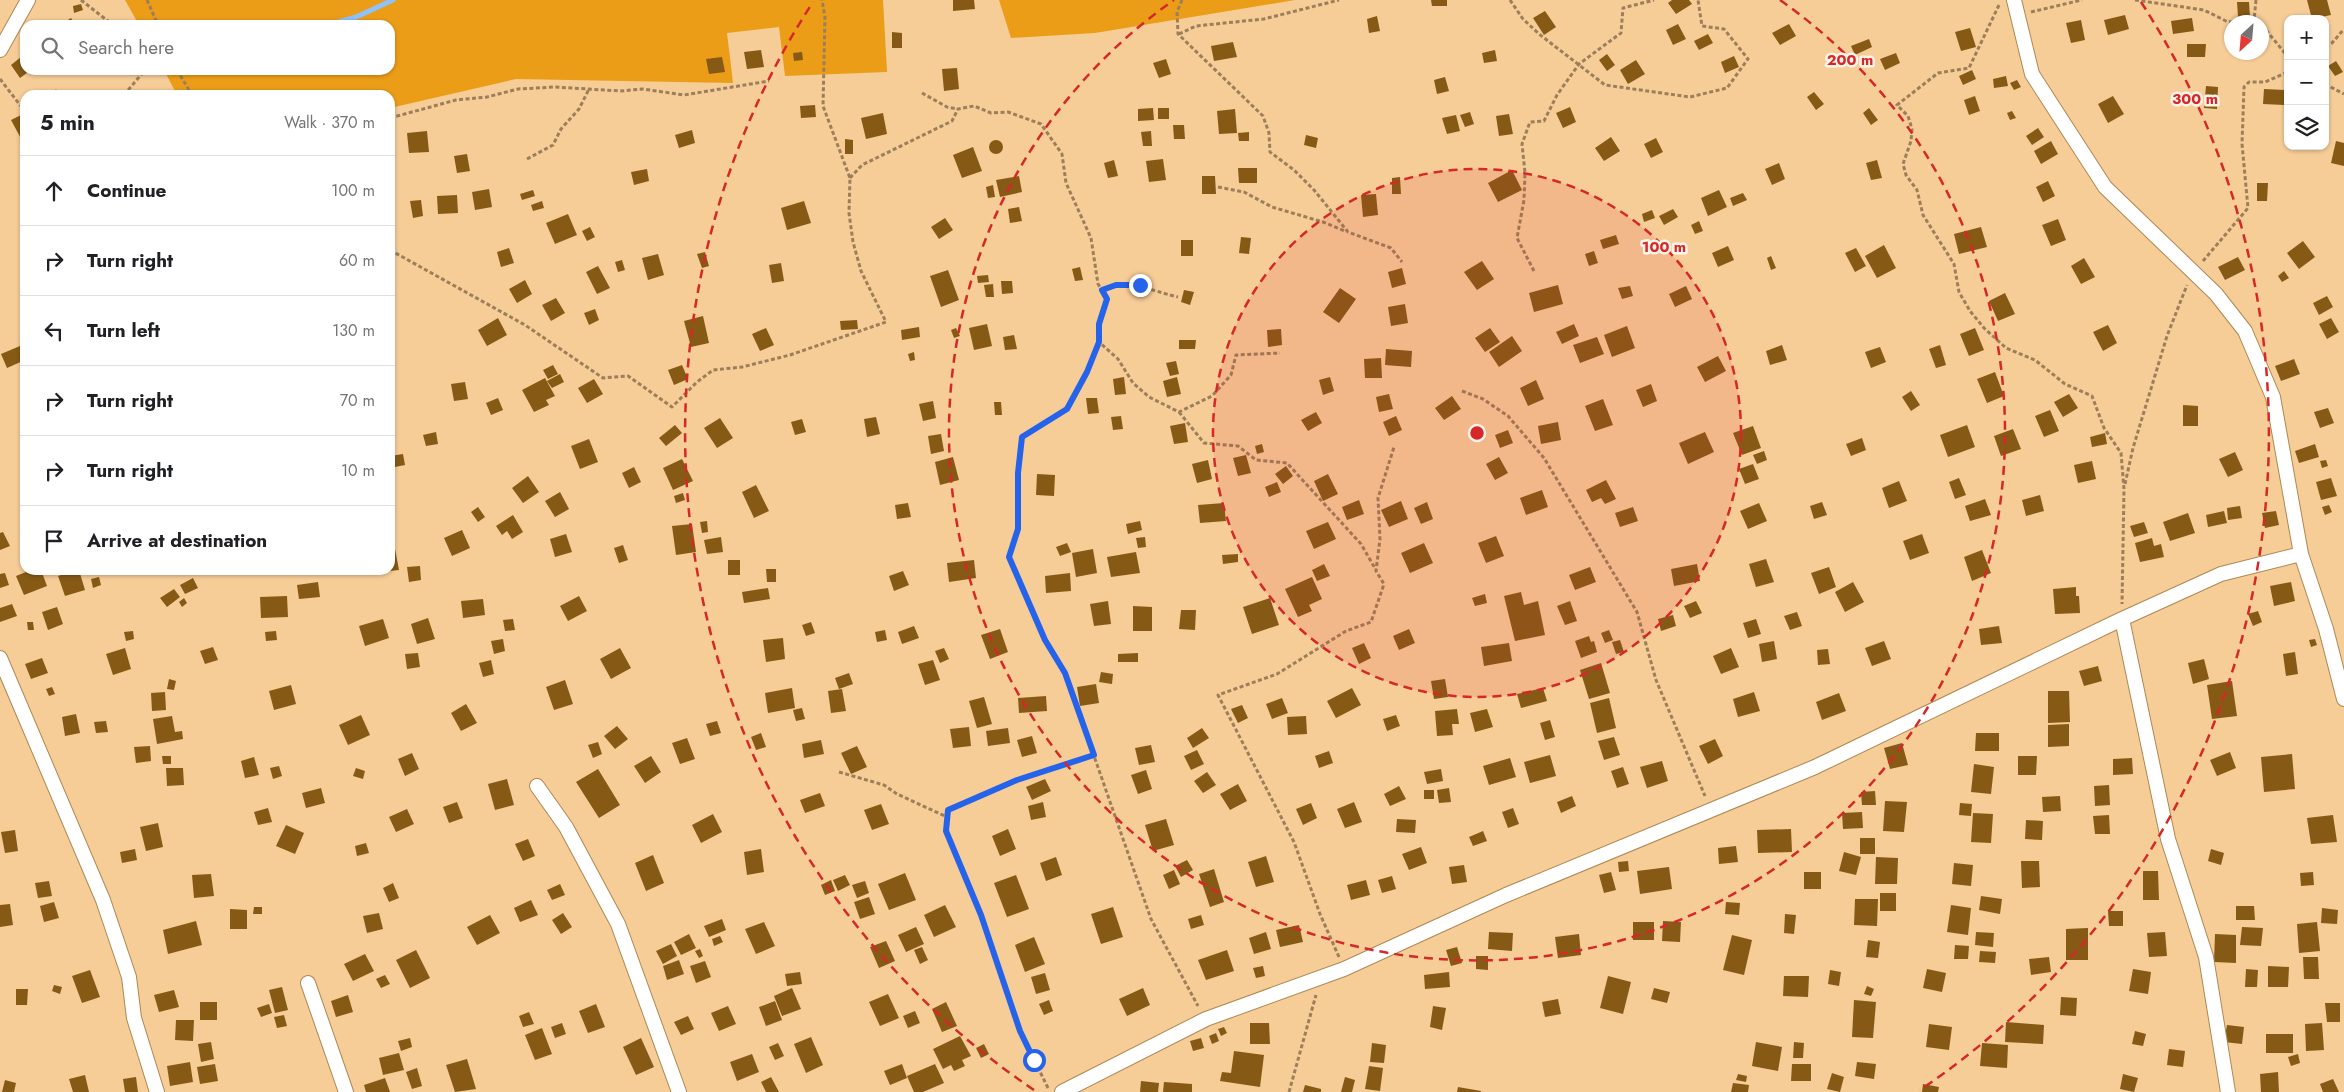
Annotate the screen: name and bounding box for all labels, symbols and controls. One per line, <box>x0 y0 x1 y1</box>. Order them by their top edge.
north arrow <box>2224 15 2269 60</box>
map controls <box>2284 15 2329 150</box>
button: + <box>2284 15 2329 60</box>
search box <box>20 20 395 75</box>
icon: search <box>38 34 66 62</box>
text: Search here <box>78 34 174 61</box>
text: 200 m <box>1827 49 1873 71</box>
button: − <box>2284 60 2329 105</box>
text: 300 m <box>2172 88 2218 110</box>
button: layers <box>2284 105 2329 150</box>
text: 5 min <box>40 108 95 138</box>
text: Walk · 370 m <box>284 111 375 134</box>
icon: ahead <box>40 177 68 205</box>
text: Continue <box>87 177 166 204</box>
text: 100 m <box>331 179 375 202</box>
text: 100 m <box>1642 236 1686 258</box>
icon: right <box>40 247 68 275</box>
text: Turn right <box>87 247 173 274</box>
text: 60 m <box>339 249 375 272</box>
route end <box>1129 274 1152 297</box>
icon: left <box>40 317 68 345</box>
text: Turn left <box>87 317 160 344</box>
text: 130 m <box>332 319 375 342</box>
icon: right <box>40 387 68 415</box>
text: Turn right <box>87 387 173 414</box>
text: 70 m <box>340 389 375 412</box>
centre of rings <box>1468 424 1486 442</box>
icon: right <box>40 457 68 485</box>
text: Turn right <box>87 457 173 484</box>
text: 10 m <box>341 459 375 482</box>
icon: arrive <box>40 527 68 555</box>
text: Arrive at destination <box>87 527 267 554</box>
route start <box>1023 1049 1046 1072</box>

